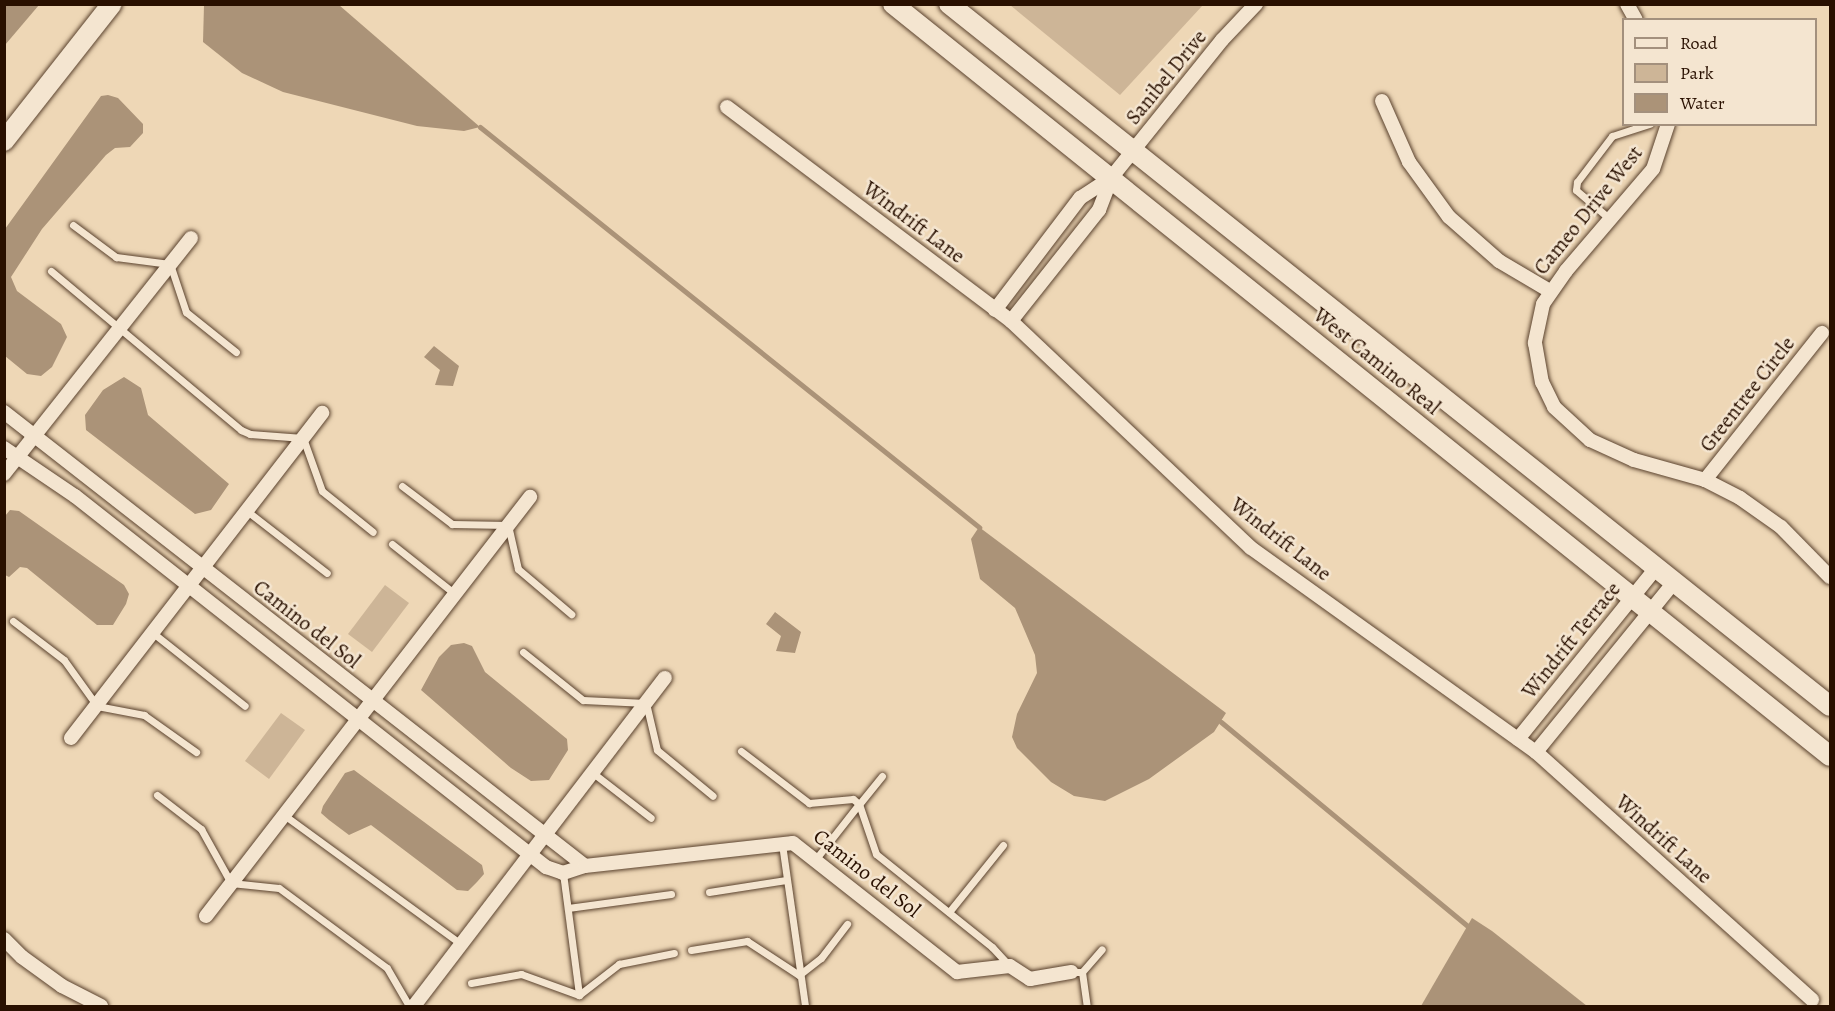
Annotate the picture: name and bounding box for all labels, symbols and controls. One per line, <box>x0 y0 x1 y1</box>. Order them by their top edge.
legend <box>1622 18 1817 126</box>
street label: Sanibel Drive <box>1120 25 1212 129</box>
text: Road <box>1680 31 1717 55</box>
text: Park <box>1680 61 1714 85</box>
text: Water <box>1680 91 1725 115</box>
street label: Cameo Drive West <box>1528 140 1648 280</box>
street label: Windrift Lane <box>858 176 970 268</box>
street label: West Camino Real <box>1308 302 1446 420</box>
street label: Greentree Circle <box>1694 331 1800 457</box>
street label: Windrift Lane <box>1226 492 1336 586</box>
street label: Camino del Sol <box>249 574 365 674</box>
street label: Windrift Terrace <box>1516 577 1626 703</box>
street label: Windrift Lane <box>1611 789 1717 889</box>
street label: Camino del Sol <box>809 823 925 923</box>

